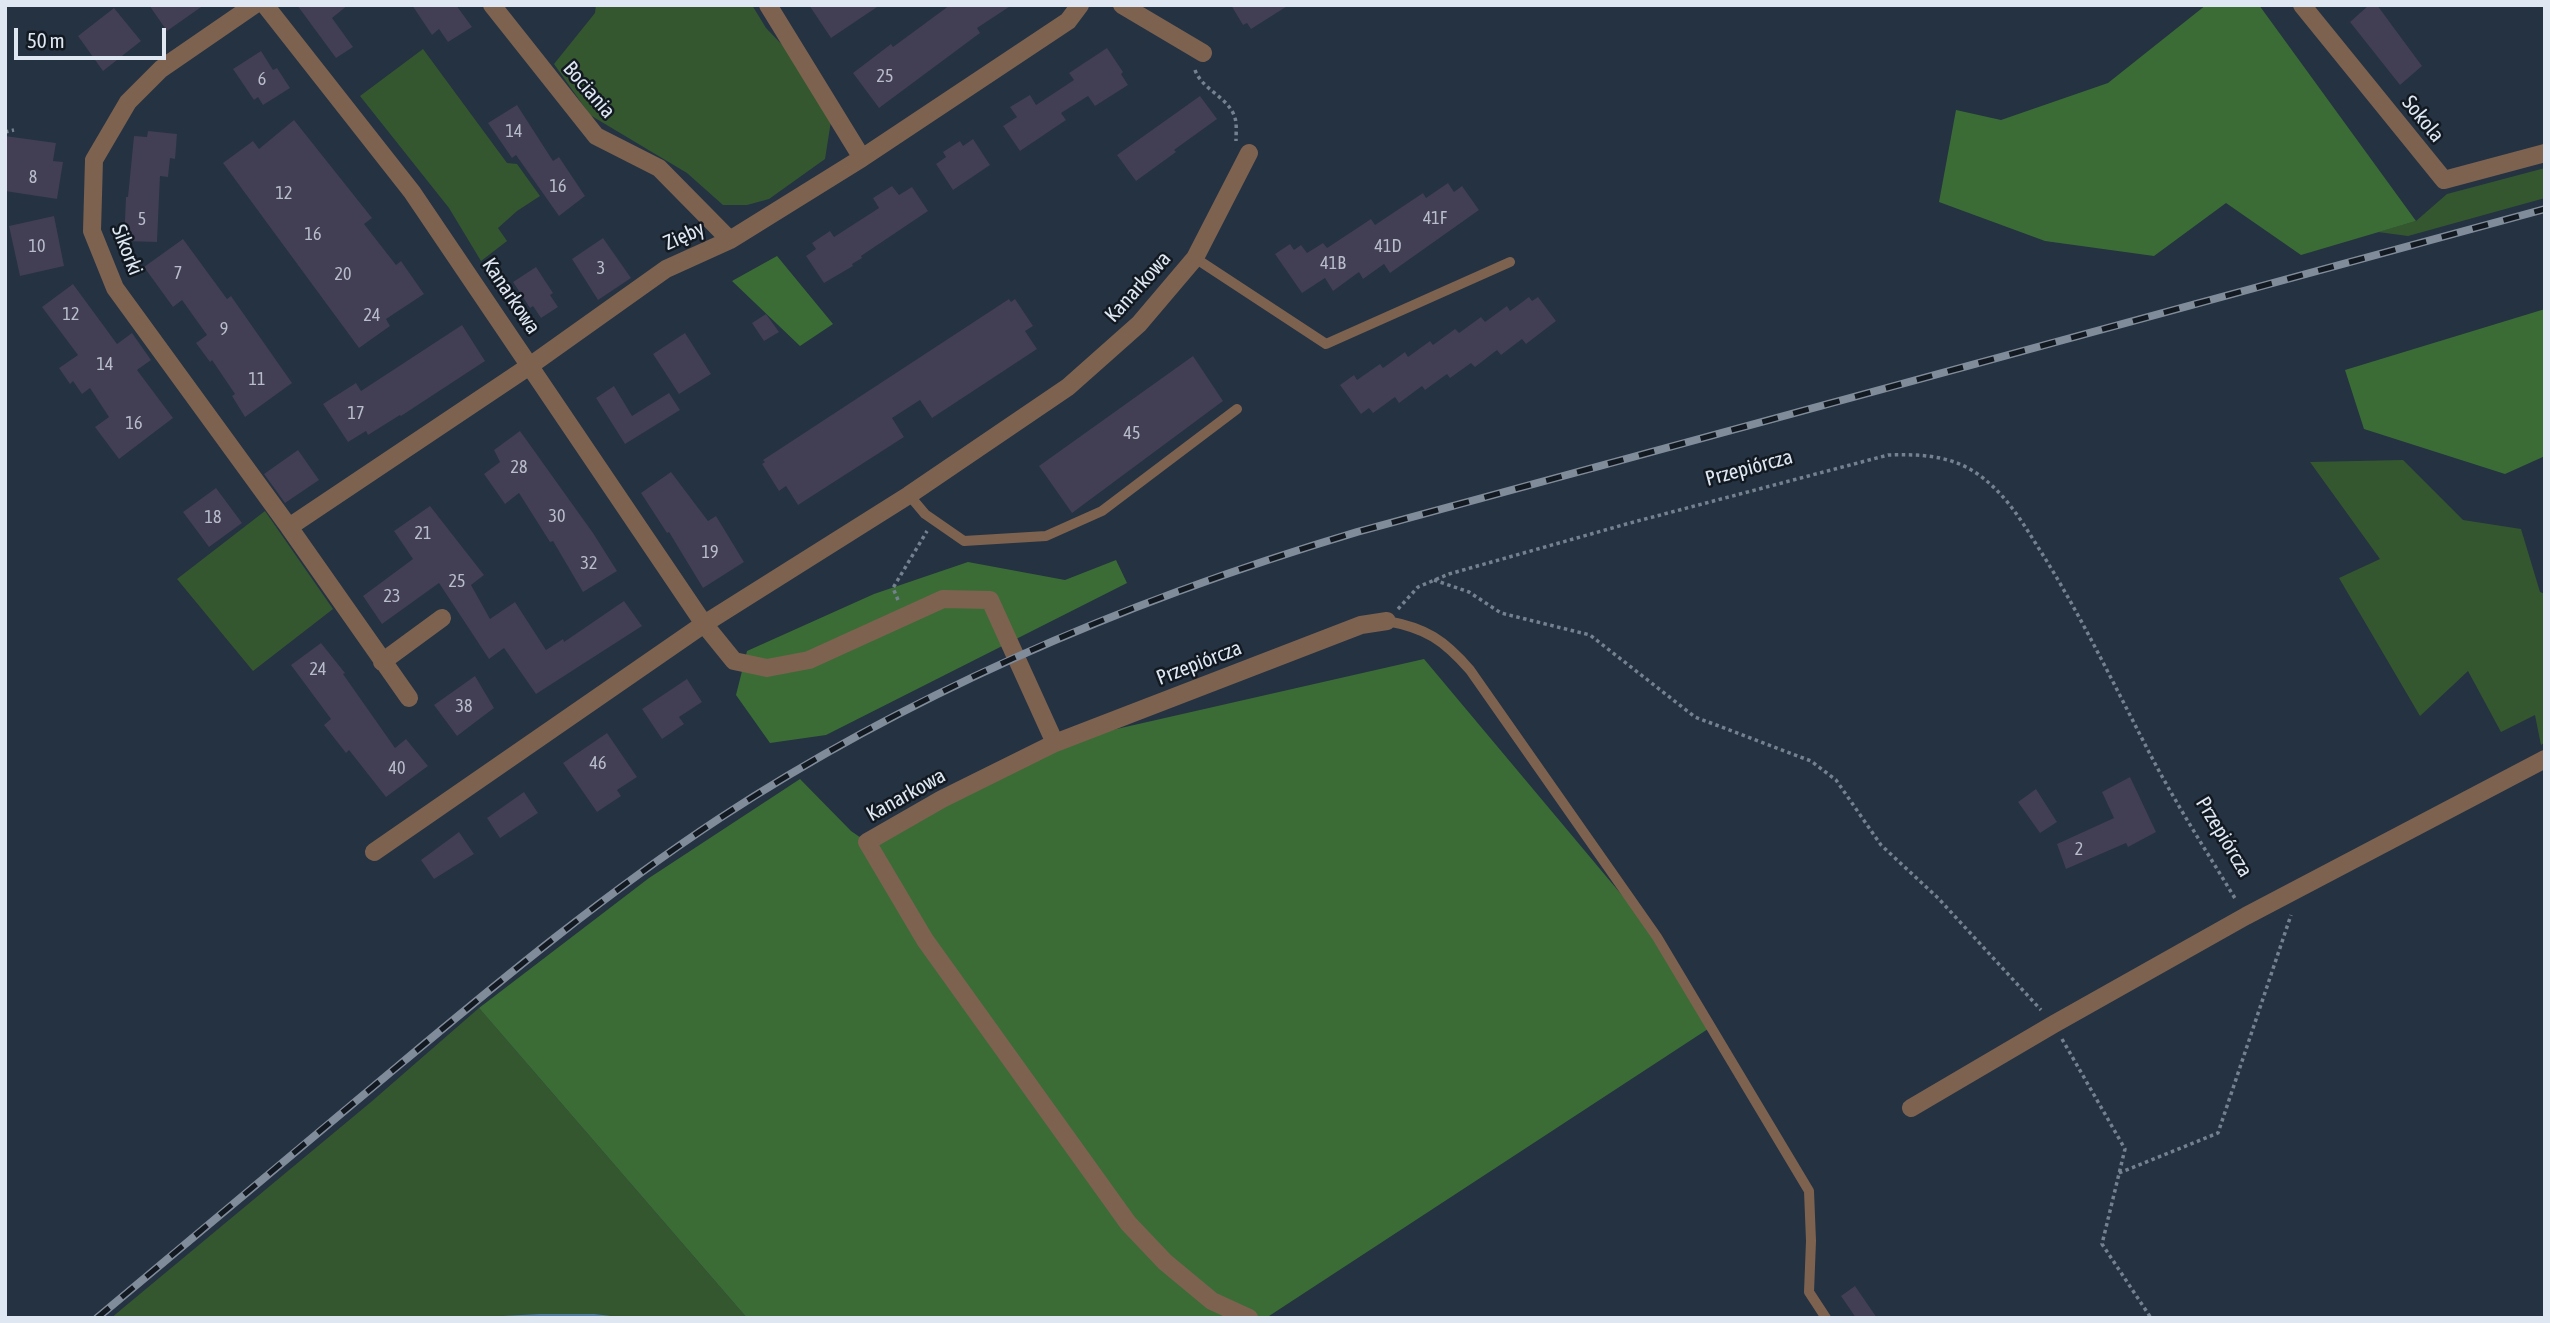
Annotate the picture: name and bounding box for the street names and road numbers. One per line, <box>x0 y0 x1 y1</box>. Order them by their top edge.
street label: Bociania <box>558 56 620 124</box>
street label: Sokola <box>2397 91 2449 147</box>
street label: Zięby <box>660 216 708 256</box>
street label: Sikorki <box>106 221 148 279</box>
street label: Kanarkowa <box>1100 246 1176 328</box>
street label: Kanarkowa <box>476 253 546 339</box>
street label: Przepiórcza <box>1703 444 1795 492</box>
street label: Przepiórcza <box>1153 635 1245 691</box>
street label: Kanarkowa <box>862 763 950 827</box>
street label: Przepiórcza <box>2190 792 2258 882</box>

